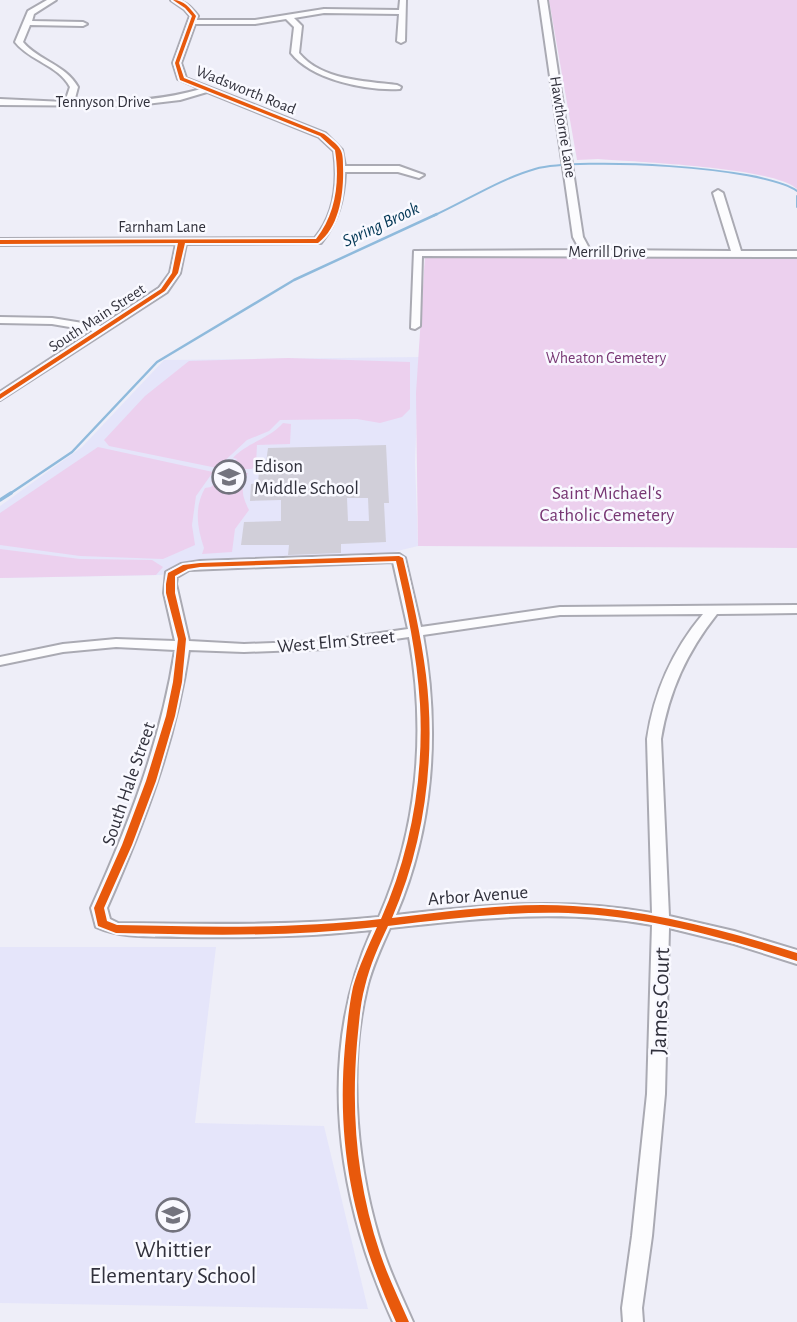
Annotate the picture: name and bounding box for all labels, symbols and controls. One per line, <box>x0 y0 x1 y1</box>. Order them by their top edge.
street label: Wadsworth Road <box>194 63 298 117</box>
street label: Hawthorne Lane <box>547 75 579 179</box>
street label: Tennyson Drive <box>56 94 150 111</box>
water label: Spring Brook <box>340 199 422 251</box>
street label: Farnham Lane <box>118 219 206 235</box>
street label: Merrill Drive <box>568 244 646 260</box>
street label: South Main Street <box>46 281 148 355</box>
park label: Wheaton Cemetery <box>546 350 667 367</box>
place label: Edison Middle School <box>254 457 359 498</box>
school or university icon: Edison Middle School <box>210 458 248 496</box>
park label: Saint Michael's Catholic Cemetery <box>540 484 674 525</box>
street label: West Elm Street <box>276 627 396 657</box>
street label: South Hale Street <box>99 720 159 848</box>
street label: Arbor Avenue <box>427 883 529 909</box>
street label: James Court <box>648 946 674 1055</box>
school or university icon: Whittier Elementary School <box>154 1196 192 1234</box>
place label: Whittier Elementary School <box>90 1239 256 1288</box>

